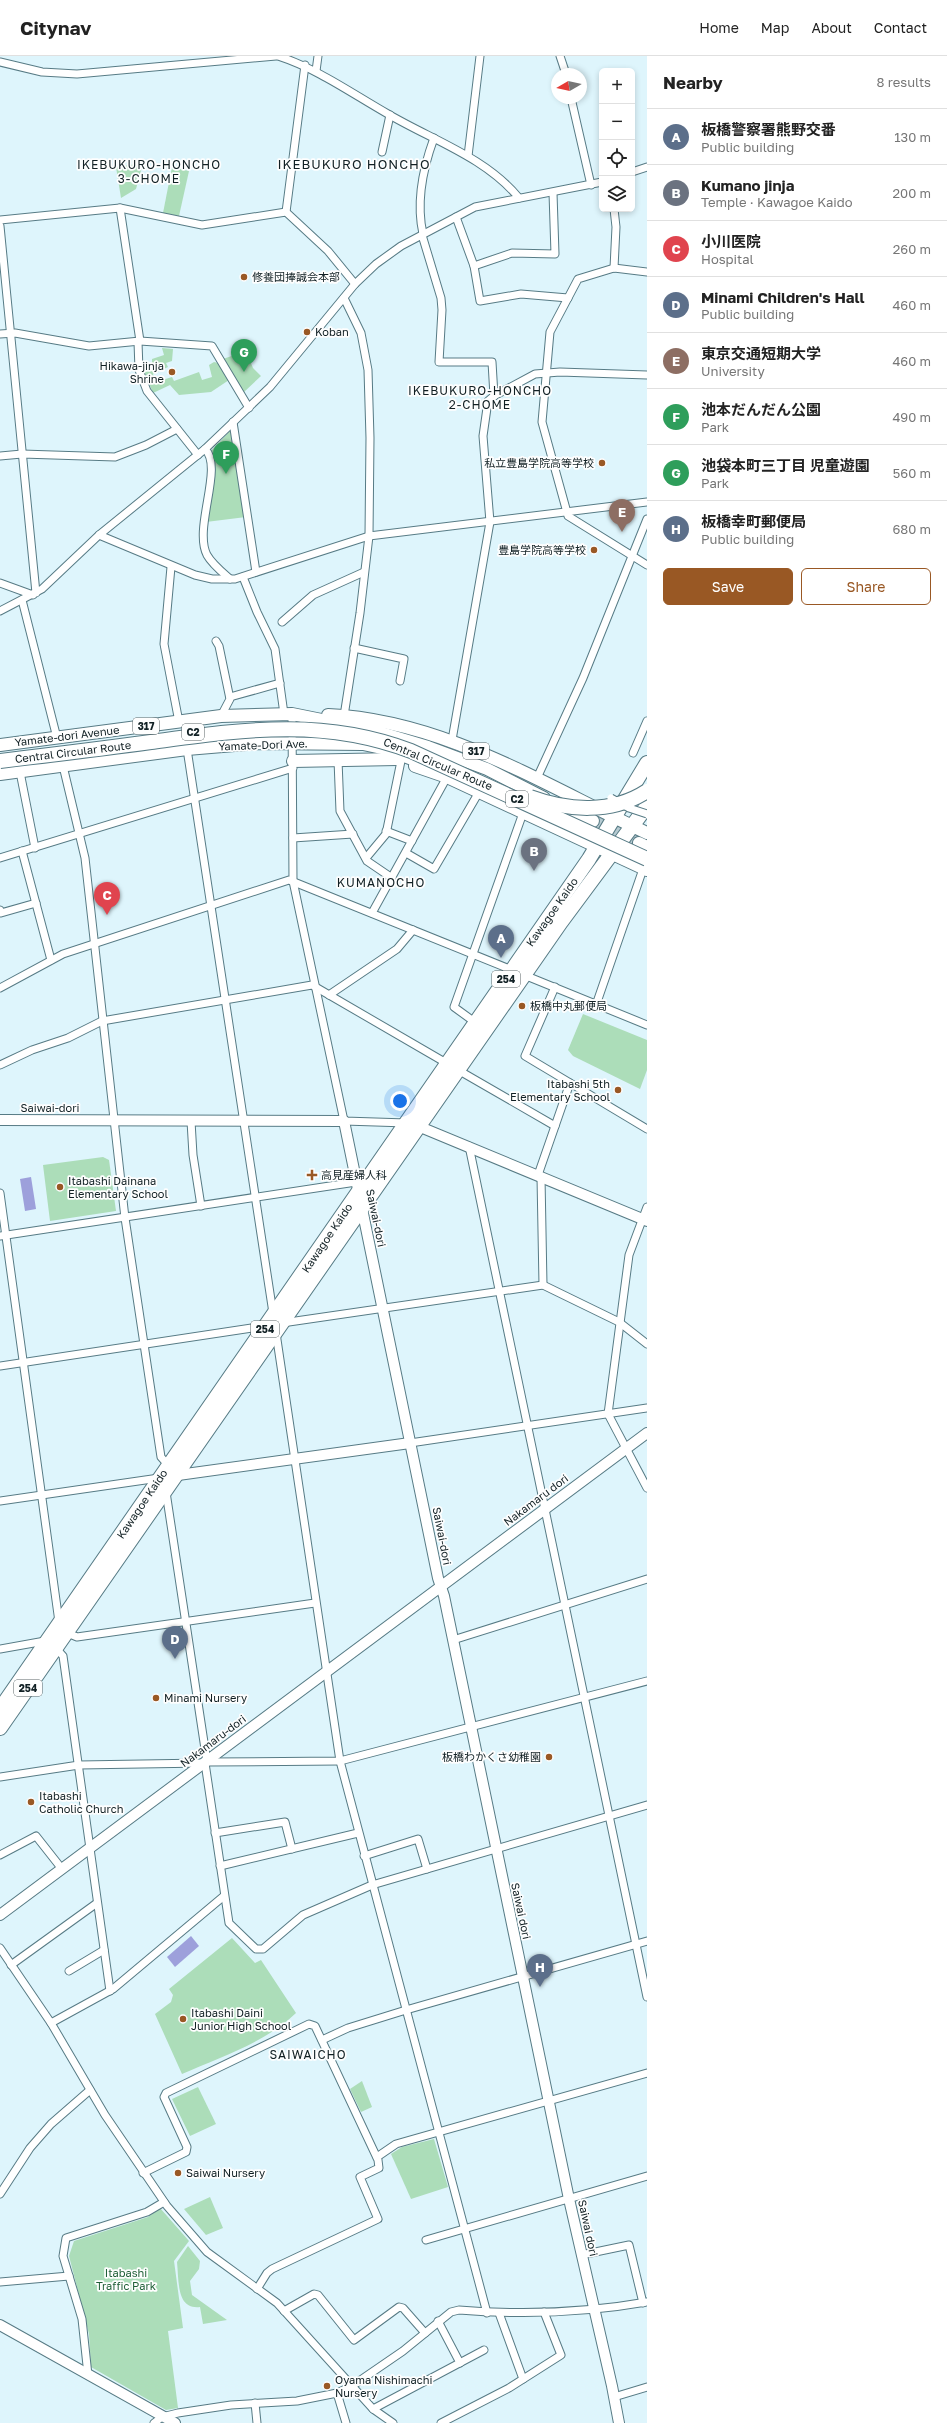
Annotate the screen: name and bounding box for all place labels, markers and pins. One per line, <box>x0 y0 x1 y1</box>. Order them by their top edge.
place label: 修養団捧誠会本部 <box>252 270 340 283</box>
marker: 修養団捧誠会本部 <box>239 272 249 282</box>
place label: Koban <box>315 325 349 338</box>
marker: Koban <box>302 327 312 337</box>
pin: G <box>231 339 257 372</box>
place label: Hikawa-jinja Shrine <box>100 359 164 385</box>
marker: Hikawa-jinja Shrine <box>167 367 177 377</box>
pin: F <box>213 441 239 474</box>
place label: 私立豊島学院高等学校 <box>484 456 594 469</box>
marker: 私立豊島学院高等学校 <box>597 458 607 468</box>
pin: E <box>609 499 635 532</box>
place label: 豊島学院高等学校 <box>498 543 586 556</box>
marker: 豊島学院高等学校 <box>589 545 599 555</box>
pin: B <box>521 838 547 871</box>
pin: C <box>94 882 120 915</box>
pin: A <box>488 925 514 958</box>
place label: 板橋中丸郵便局 <box>530 999 607 1012</box>
marker: 板橋中丸郵便局 <box>517 1001 527 1011</box>
place label: Itabashi 5th Elementary School <box>510 1077 610 1103</box>
marker: Itabashi 5th Elementary School <box>613 1085 623 1095</box>
place label: 高見産婦人科 <box>321 1168 387 1181</box>
marker: 高見産婦人科 <box>306 1169 318 1181</box>
place label: Itabashi Dainana Elementary School <box>68 1174 168 1200</box>
marker: Itabashi Dainana Elementary School <box>55 1182 65 1192</box>
pin: D <box>162 1626 188 1659</box>
place label: Minami Nursery <box>164 1691 247 1704</box>
marker: Minami Nursery <box>151 1693 161 1703</box>
place label: 板橋わかくさ幼稚園 <box>442 1750 541 1763</box>
marker: 板橋わかくさ幼稚園 <box>544 1752 554 1762</box>
place label: Itabashi Catholic Church <box>39 1789 123 1815</box>
marker: Itabashi Catholic Church <box>26 1797 36 1807</box>
pin: H <box>527 1954 553 1987</box>
place label: Itabashi Daini Junior High School <box>191 2006 292 2032</box>
marker: Itabashi Daini Junior High School <box>178 2014 188 2024</box>
place label: Saiwai Nursery <box>186 2166 265 2179</box>
marker: Saiwai Nursery <box>173 2168 183 2178</box>
place label: Oyama Nishimachi Nursery <box>335 2373 432 2399</box>
marker: Oyama Nishimachi Nursery <box>322 2381 332 2391</box>

